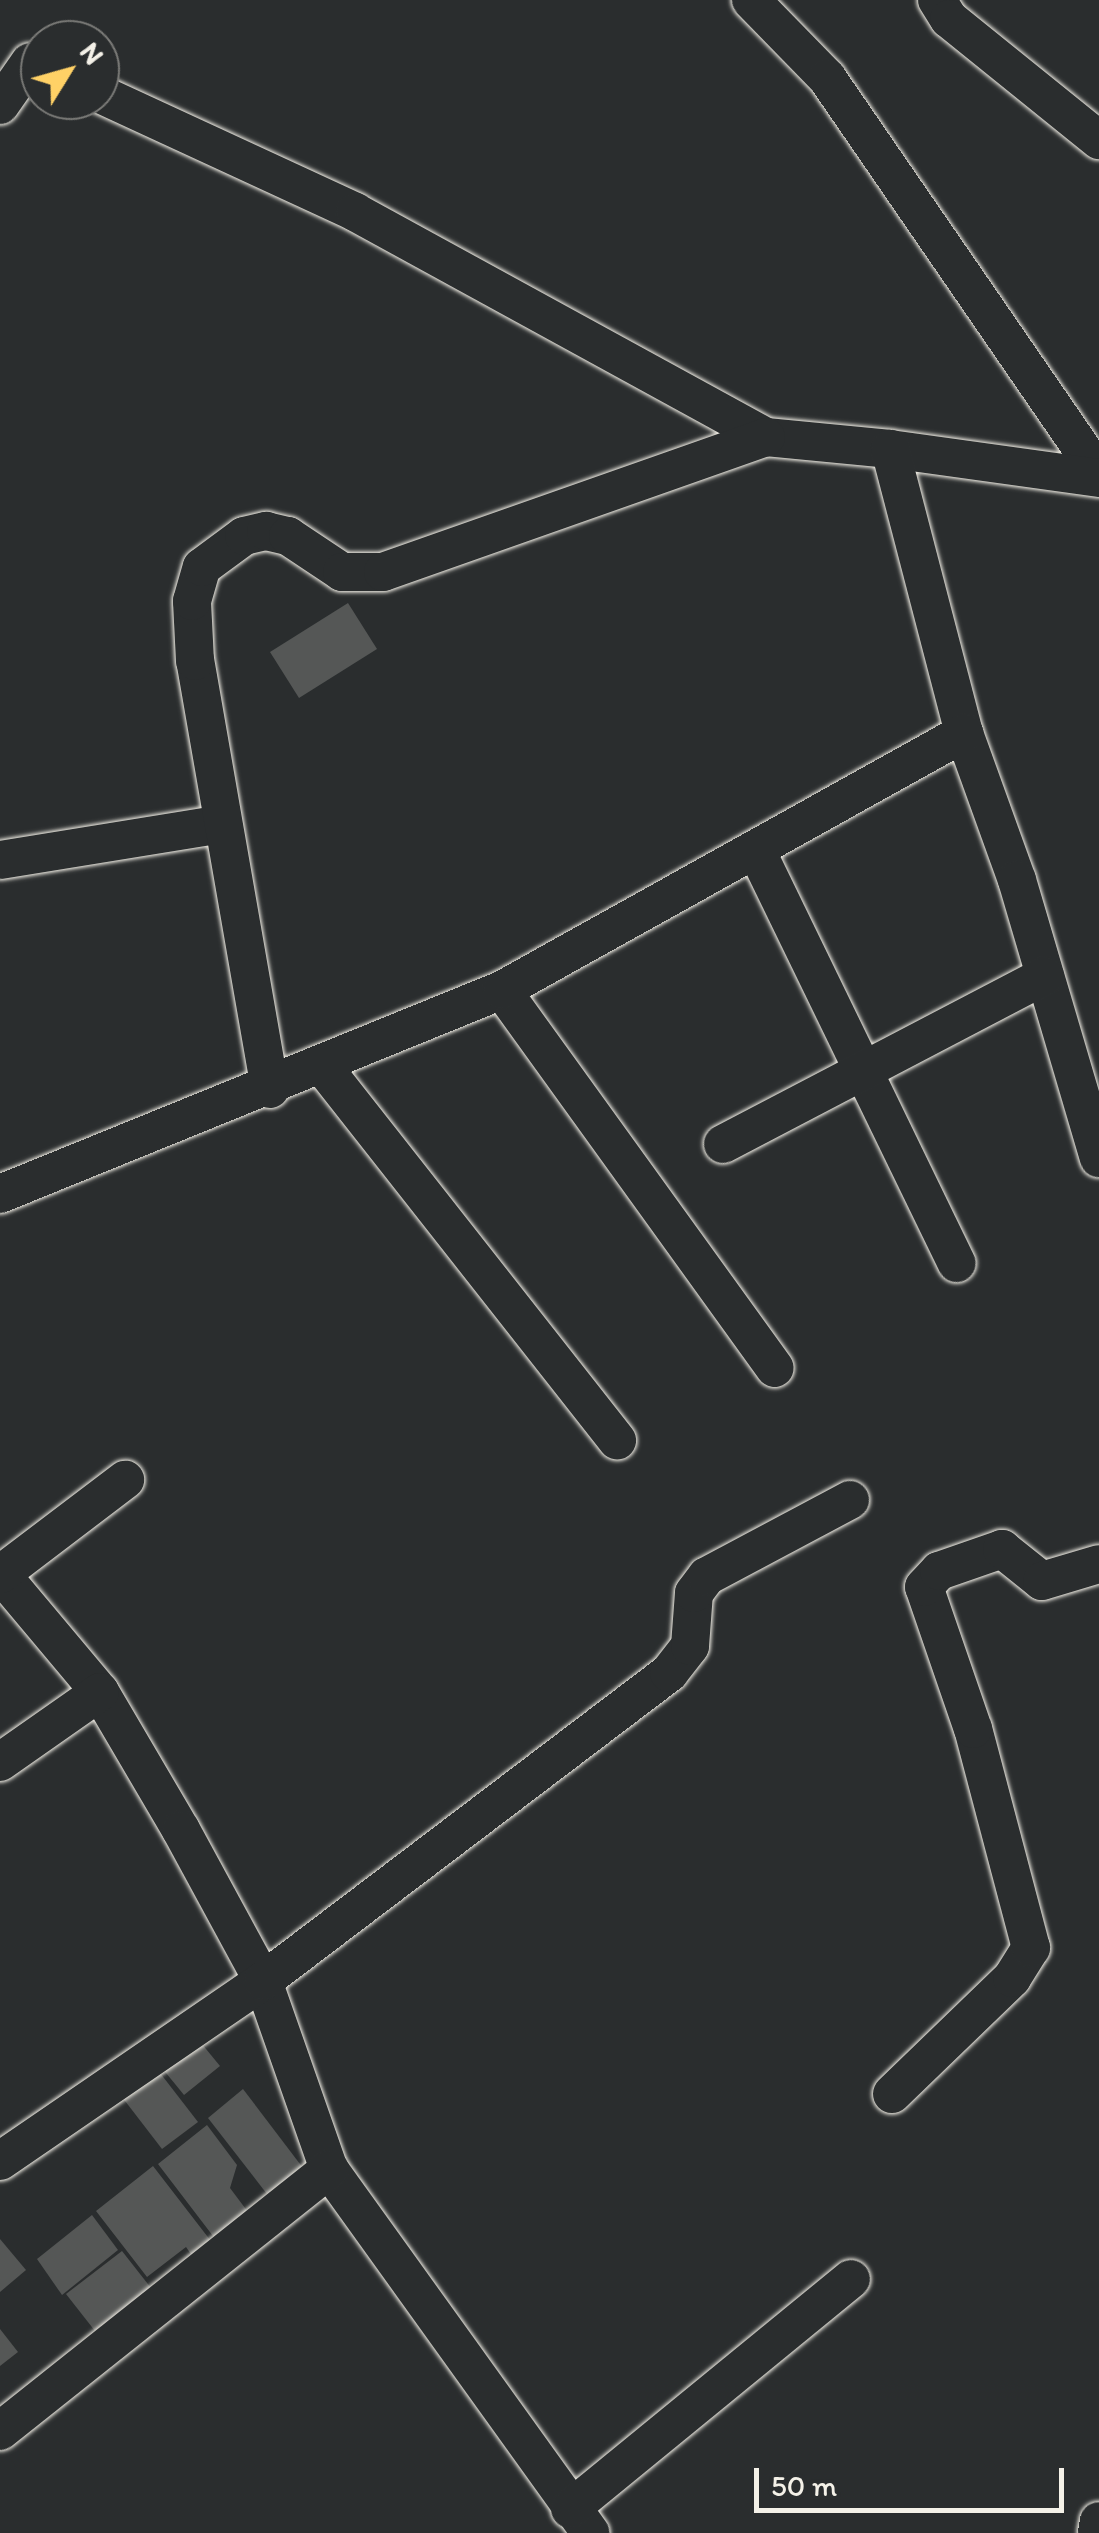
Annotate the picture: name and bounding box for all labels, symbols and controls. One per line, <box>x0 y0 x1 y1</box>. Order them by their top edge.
north arrow <box>20 20 120 120</box>
text: N <box>73 35 112 71</box>
scale bar <box>759 2448 1069 2510</box>
text: 50 m <box>771 2467 837 2504</box>

